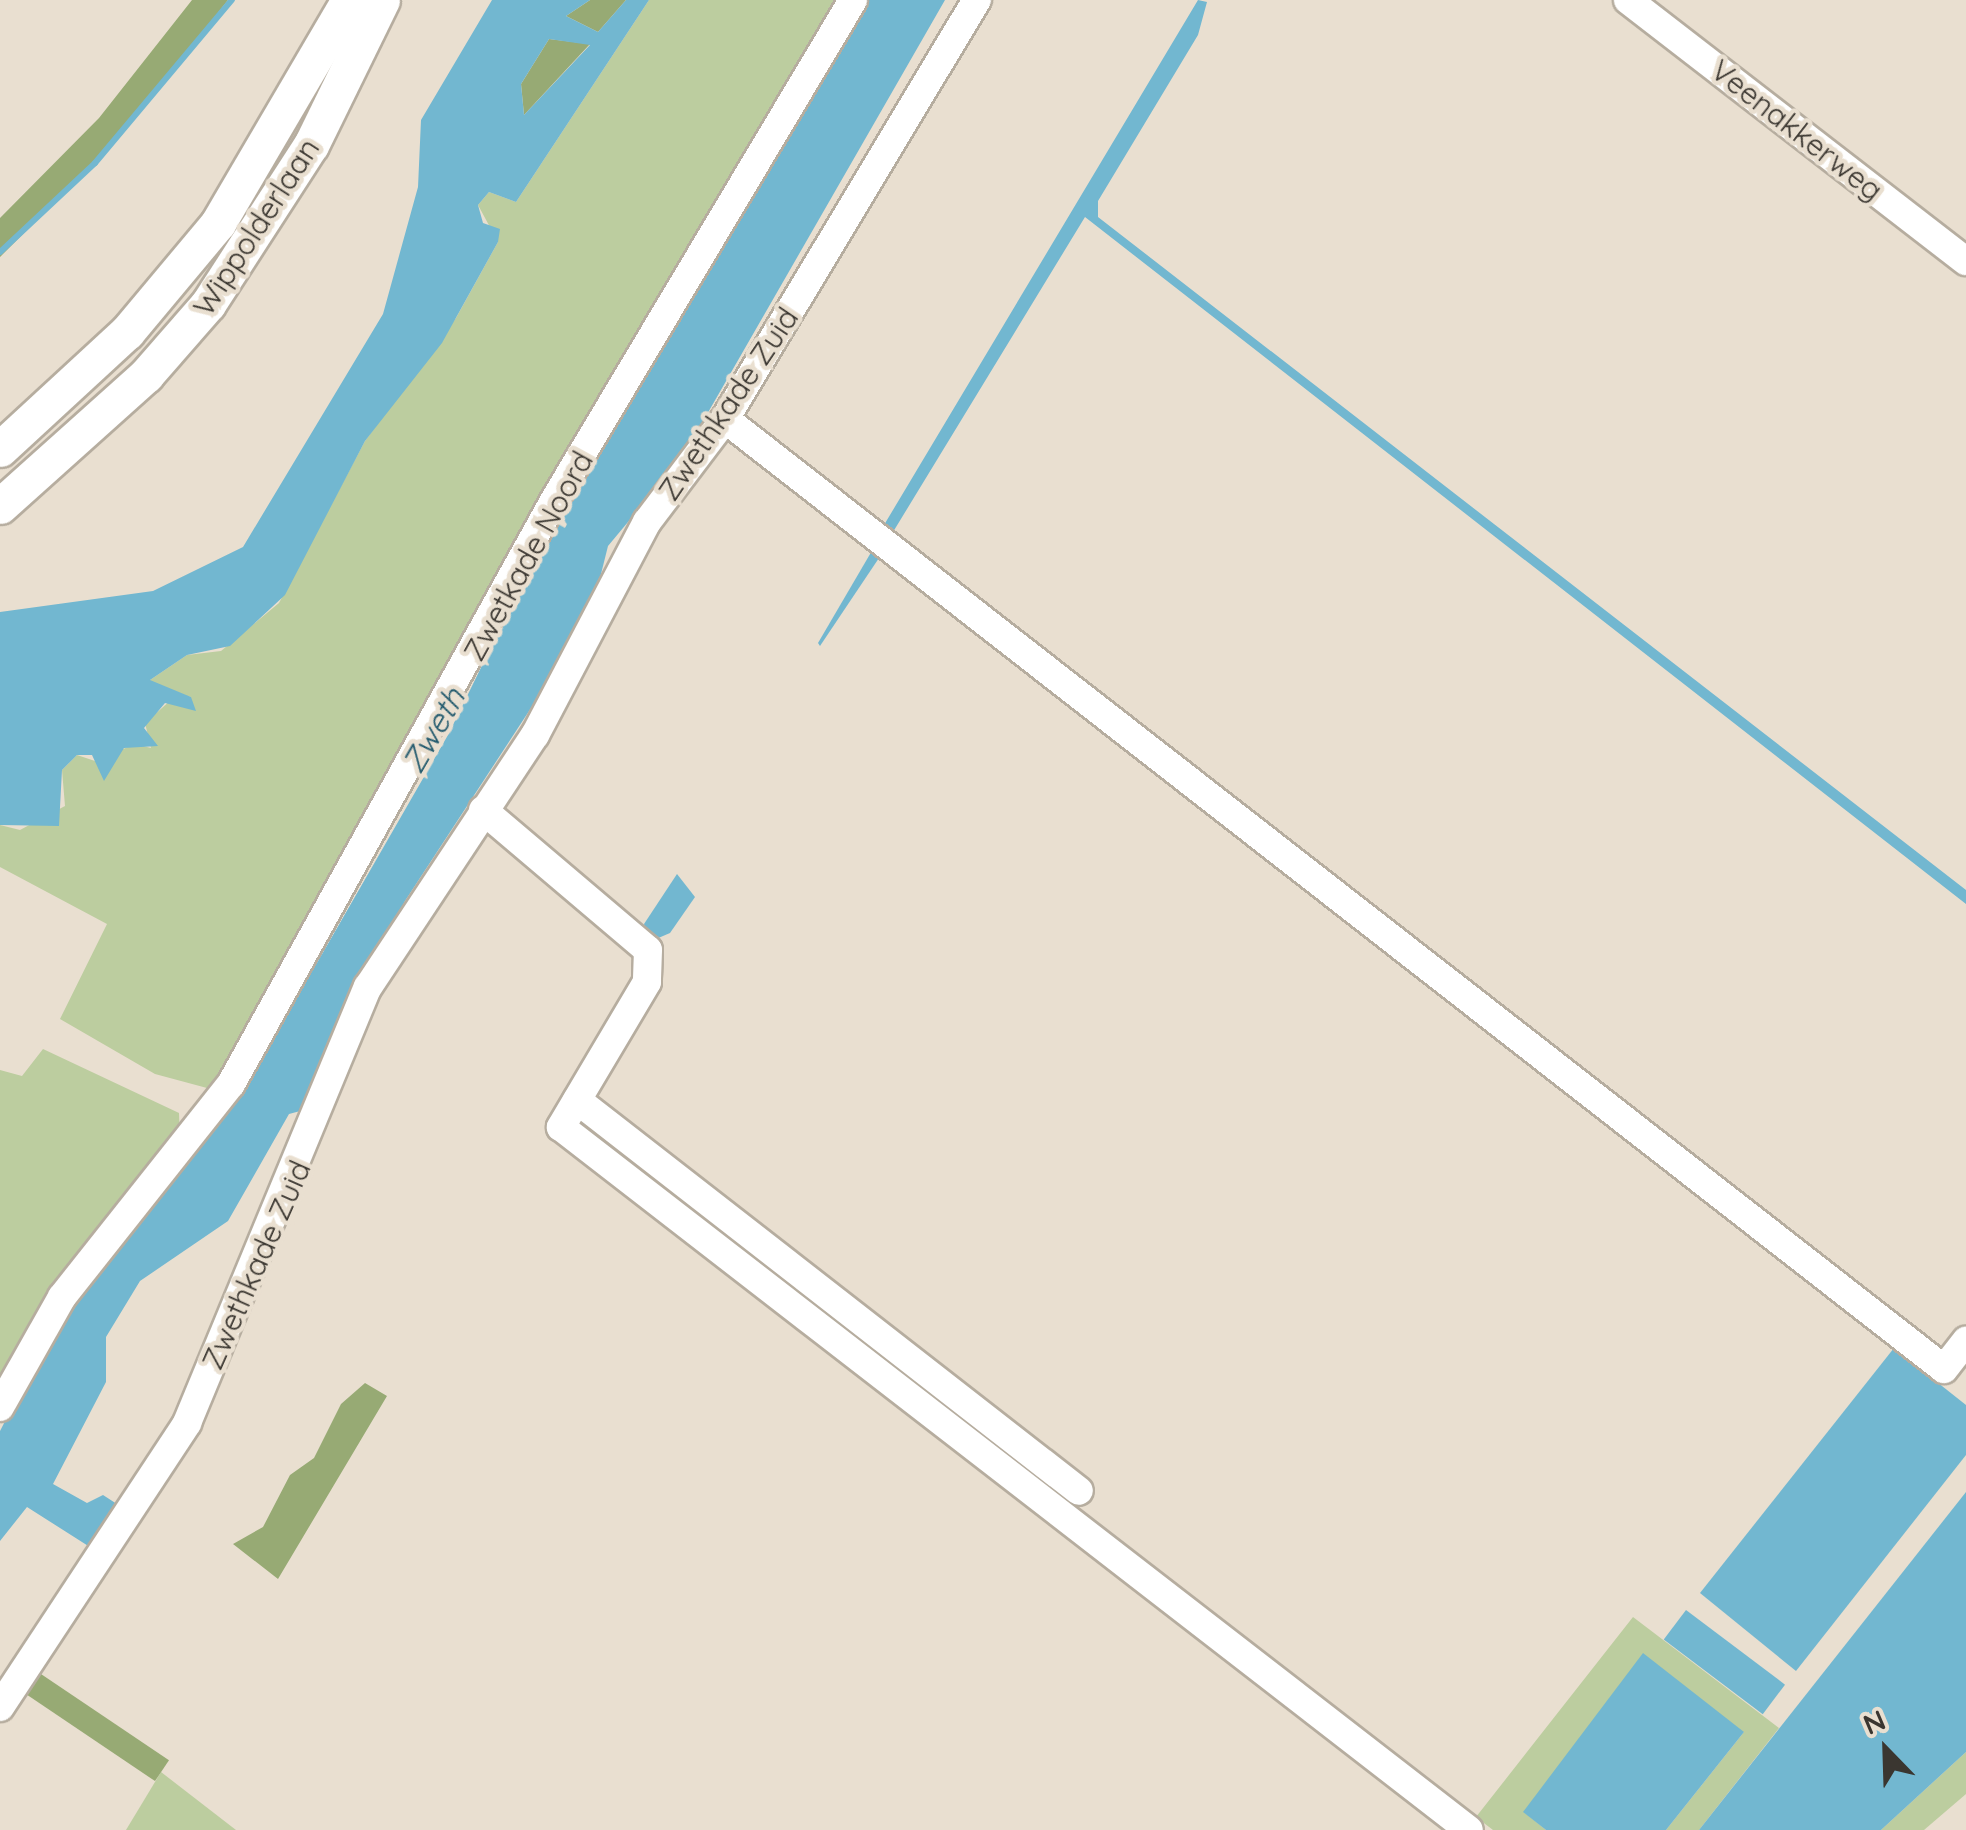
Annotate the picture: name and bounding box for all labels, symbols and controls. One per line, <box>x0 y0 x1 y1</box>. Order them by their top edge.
street label: Veenakkerweg <box>1704 52 1890 208</box>
street label: Wippolderlaan <box>185 132 327 322</box>
street label: Zwethkade Zuid <box>650 301 806 507</box>
street label: Zwetkade Noord <box>456 445 600 667</box>
water label: Zweth <box>393 681 473 779</box>
street label: Zwethkade Zuid <box>194 1155 318 1375</box>
north arrow <box>1836 1700 1936 1800</box>
text: N <box>1858 1702 1890 1742</box>

